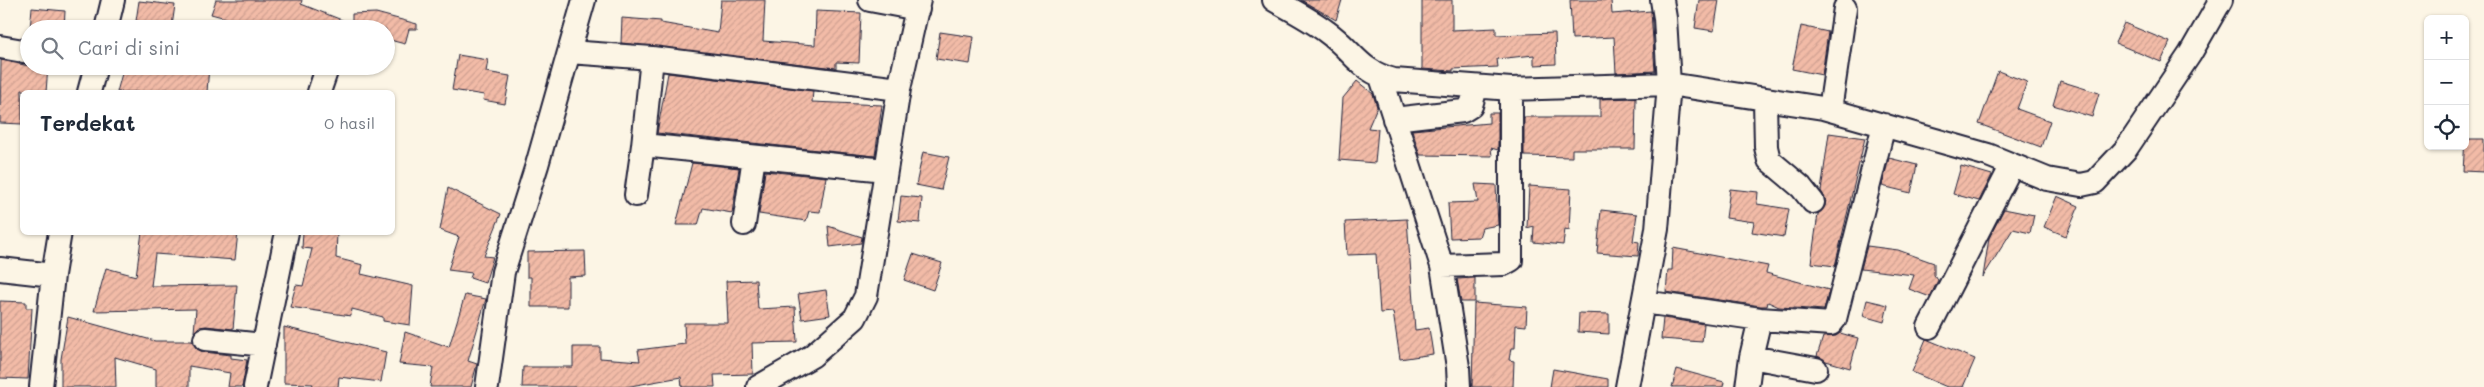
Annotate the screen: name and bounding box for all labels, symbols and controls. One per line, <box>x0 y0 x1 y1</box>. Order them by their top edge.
map controls <box>2424 15 2469 150</box>
button: + <box>2424 15 2469 60</box>
search box <box>20 20 395 75</box>
icon: search <box>38 34 66 62</box>
text: Cari di sini <box>78 35 180 60</box>
button: − <box>2424 60 2469 105</box>
button: locate <box>2424 105 2469 150</box>
text: Terdekat <box>40 109 135 136</box>
text: 0 hasil <box>324 112 375 133</box>

